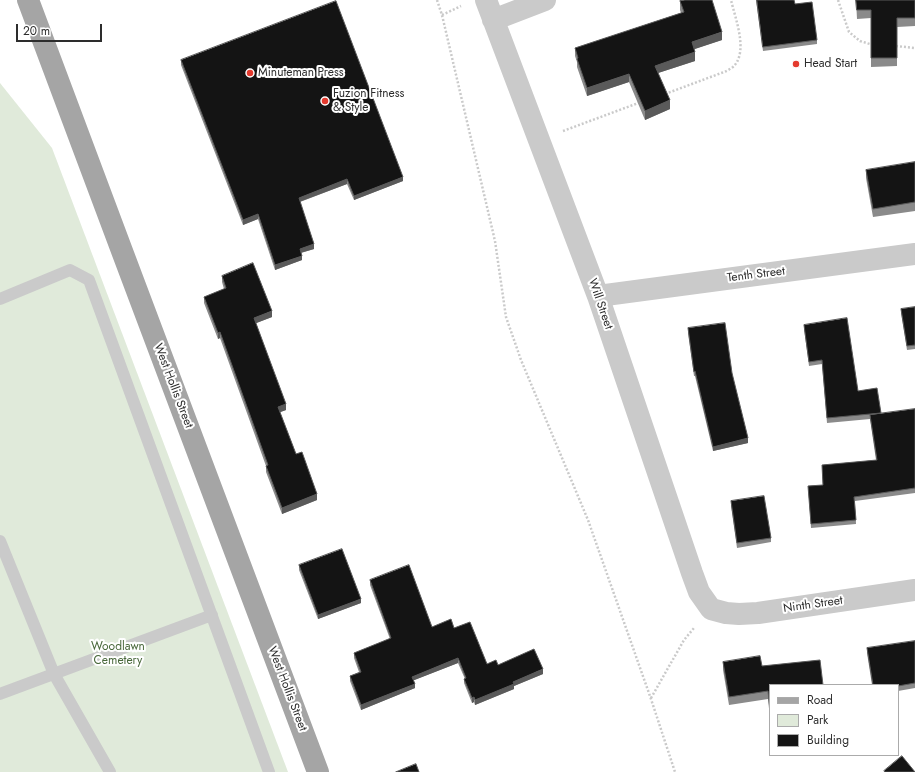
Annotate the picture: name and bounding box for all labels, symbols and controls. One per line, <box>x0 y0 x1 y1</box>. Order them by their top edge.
scale bar <box>18 16 104 42</box>
text: 20 m <box>23 22 50 40</box>
place label: Head Start <box>804 57 857 71</box>
marker: Head Start <box>791 59 801 69</box>
place label: Minuteman Press <box>258 66 344 80</box>
marker: Minuteman Press <box>245 68 255 78</box>
place label: Fuzion Fitness & Style <box>333 87 404 115</box>
marker: Fuzion Fitness & Style <box>320 96 330 106</box>
street label: Tenth Street <box>726 264 786 286</box>
street label: Will Street <box>585 277 615 331</box>
street label: West Hollis Street <box>150 342 196 430</box>
street label: Ninth Street <box>782 594 844 616</box>
park label: Woodlawn Cemetery <box>91 640 145 668</box>
street label: West Hollis Street <box>264 645 310 733</box>
legend <box>769 684 899 756</box>
text: Road <box>807 691 833 709</box>
text: Park <box>807 711 828 729</box>
text: Building <box>807 731 849 749</box>

